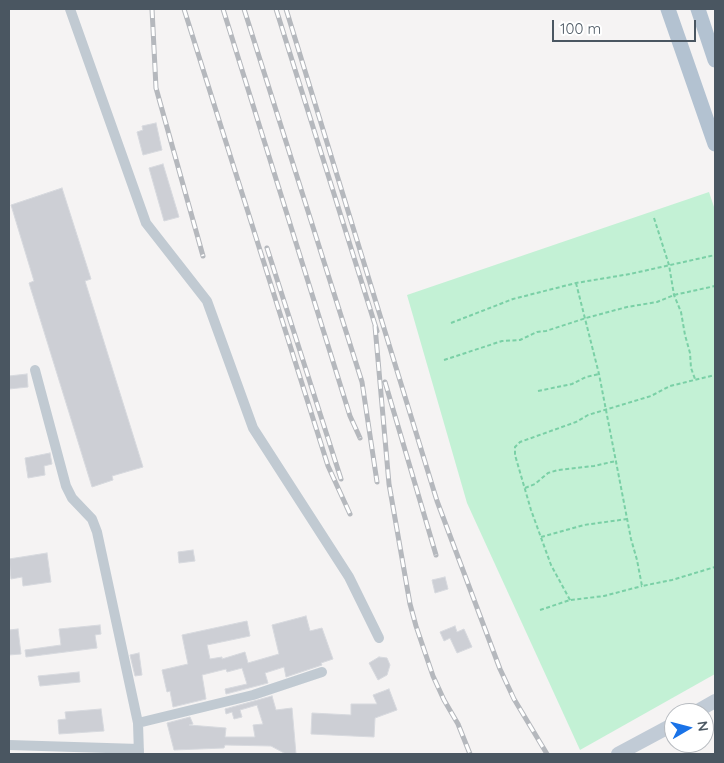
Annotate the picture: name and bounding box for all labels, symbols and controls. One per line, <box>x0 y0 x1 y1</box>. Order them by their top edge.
scale bar <box>554 10 698 42</box>
text: 100 m <box>560 19 601 38</box>
north arrow <box>664 703 714 753</box>
text: N <box>693 720 712 732</box>

